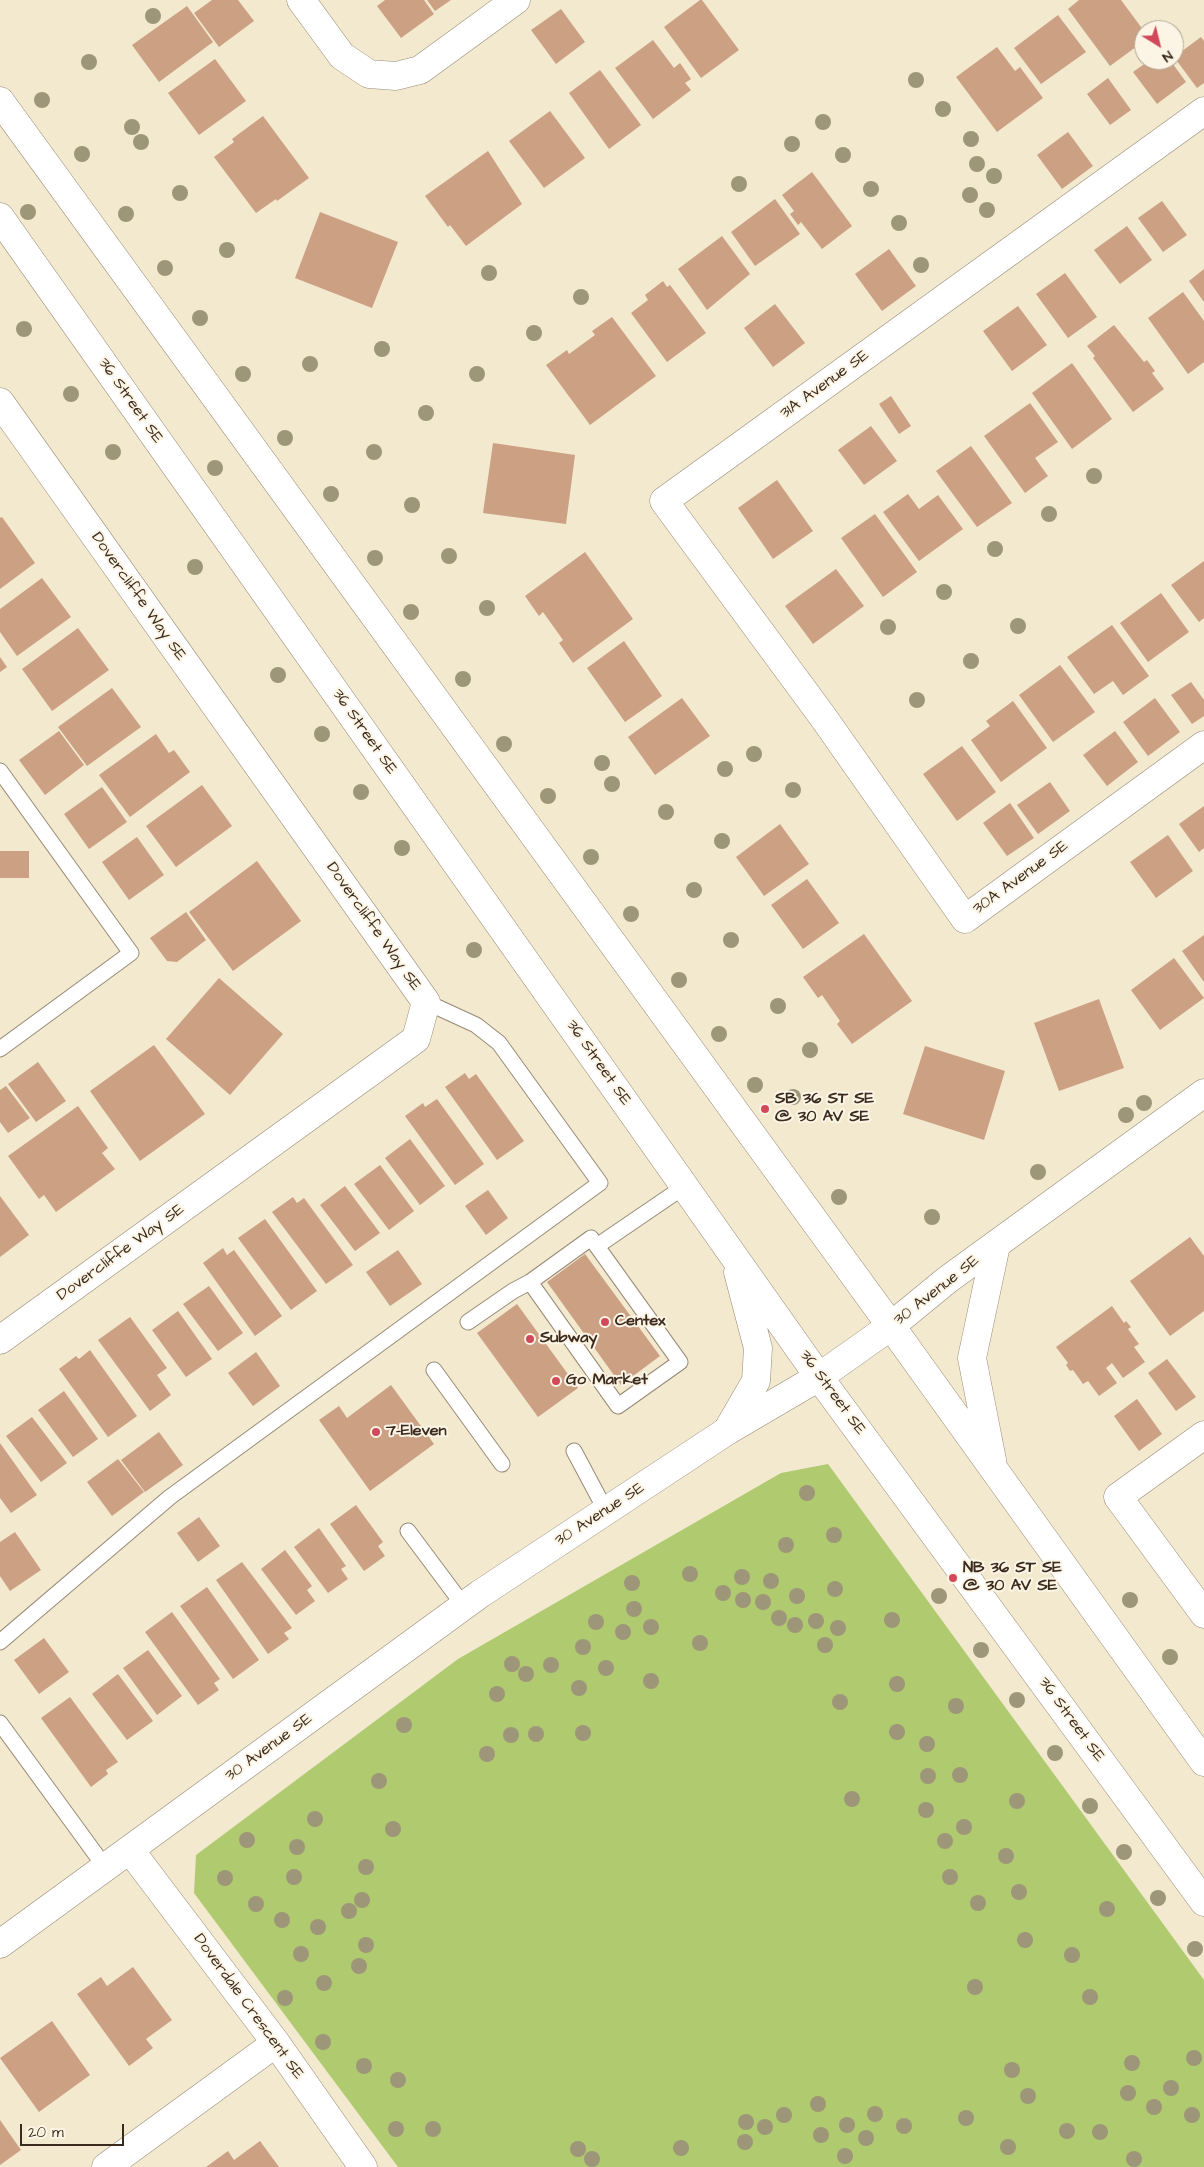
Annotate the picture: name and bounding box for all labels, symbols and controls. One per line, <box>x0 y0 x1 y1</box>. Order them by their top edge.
north arrow <box>1134 20 1184 70</box>
text: N <box>1158 46 1177 67</box>
street label: 31A Avenue SE <box>777 346 873 424</box>
street label: 36 Street SE <box>93 354 167 448</box>
street label: Dovercliffe Way SE <box>86 529 190 665</box>
street label: 36 Street SE <box>327 685 401 779</box>
street label: 30A Avenue SE <box>970 837 1072 919</box>
street label: Dovercliffe Way SE <box>321 859 425 995</box>
street label: 36 Street SE <box>561 1016 635 1110</box>
place label: SB 36 ST SE @ 30 AV SE <box>775 1090 874 1128</box>
marker: SB 36 ST SE @ 30 AV SE <box>759 1103 771 1115</box>
street label: Dovercliffe Way SE <box>54 1200 188 1306</box>
street label: 30 Avenue SE <box>891 1252 983 1330</box>
place label: Centex <box>615 1312 666 1332</box>
marker: Centex <box>599 1316 611 1328</box>
place label: Subway <box>540 1329 597 1349</box>
marker: Subway <box>524 1333 536 1345</box>
street label: 36 Street SE <box>795 1347 869 1439</box>
place label: Go Market <box>566 1371 648 1391</box>
marker: Go Market <box>550 1375 562 1387</box>
place label: 7-Eleven <box>386 1422 446 1442</box>
marker: 7-Eleven <box>370 1426 382 1438</box>
street label: 30 Avenue SE <box>552 1479 648 1551</box>
place label: NB 36 ST SE @ 30 AV SE <box>963 1559 1062 1597</box>
marker: NB 36 ST SE @ 30 AV SE <box>947 1572 959 1584</box>
street label: 36 Street SE <box>1034 1674 1108 1766</box>
street label: 30 Avenue SE <box>222 1710 316 1786</box>
street label: Doverdale Crescent SE <box>189 1930 307 2084</box>
scale bar <box>22 2114 126 2146</box>
text: 20 m <box>28 2122 64 2143</box>

